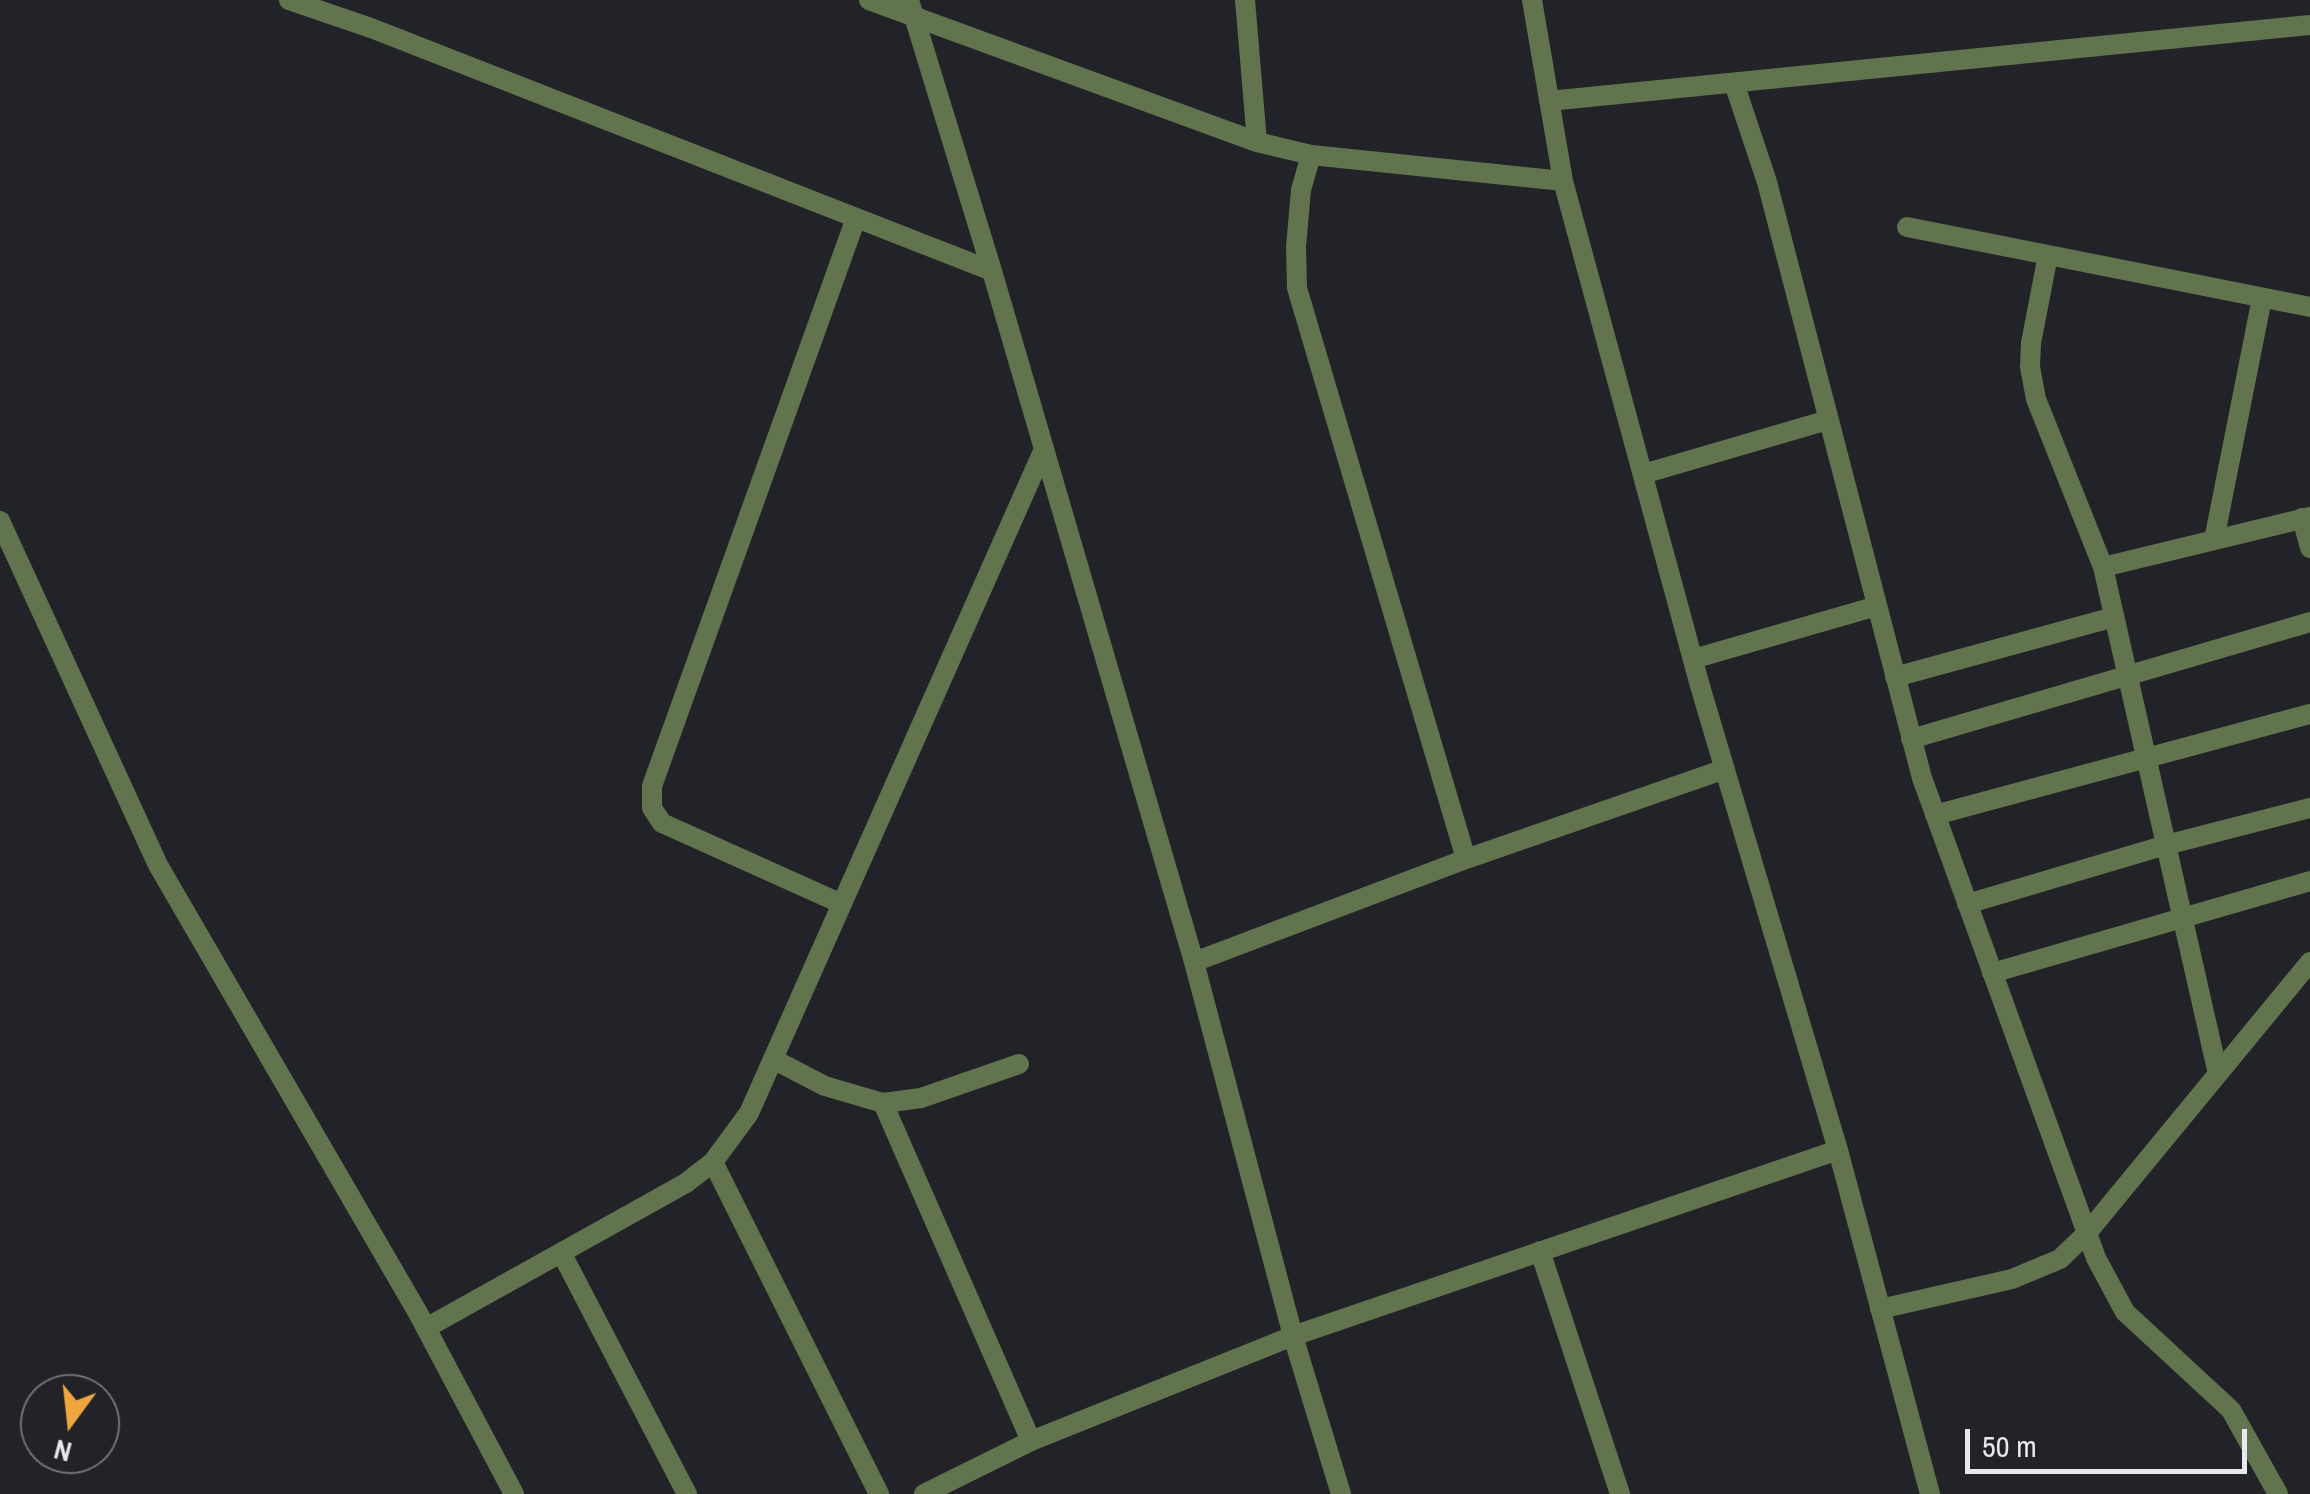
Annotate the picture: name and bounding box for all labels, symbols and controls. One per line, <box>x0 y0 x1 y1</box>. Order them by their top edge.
north arrow <box>20 1374 120 1474</box>
scale bar <box>1970 1409 2252 1471</box>
text: 50 m <box>1982 1426 2037 1466</box>
text: N <box>50 1431 76 1472</box>

